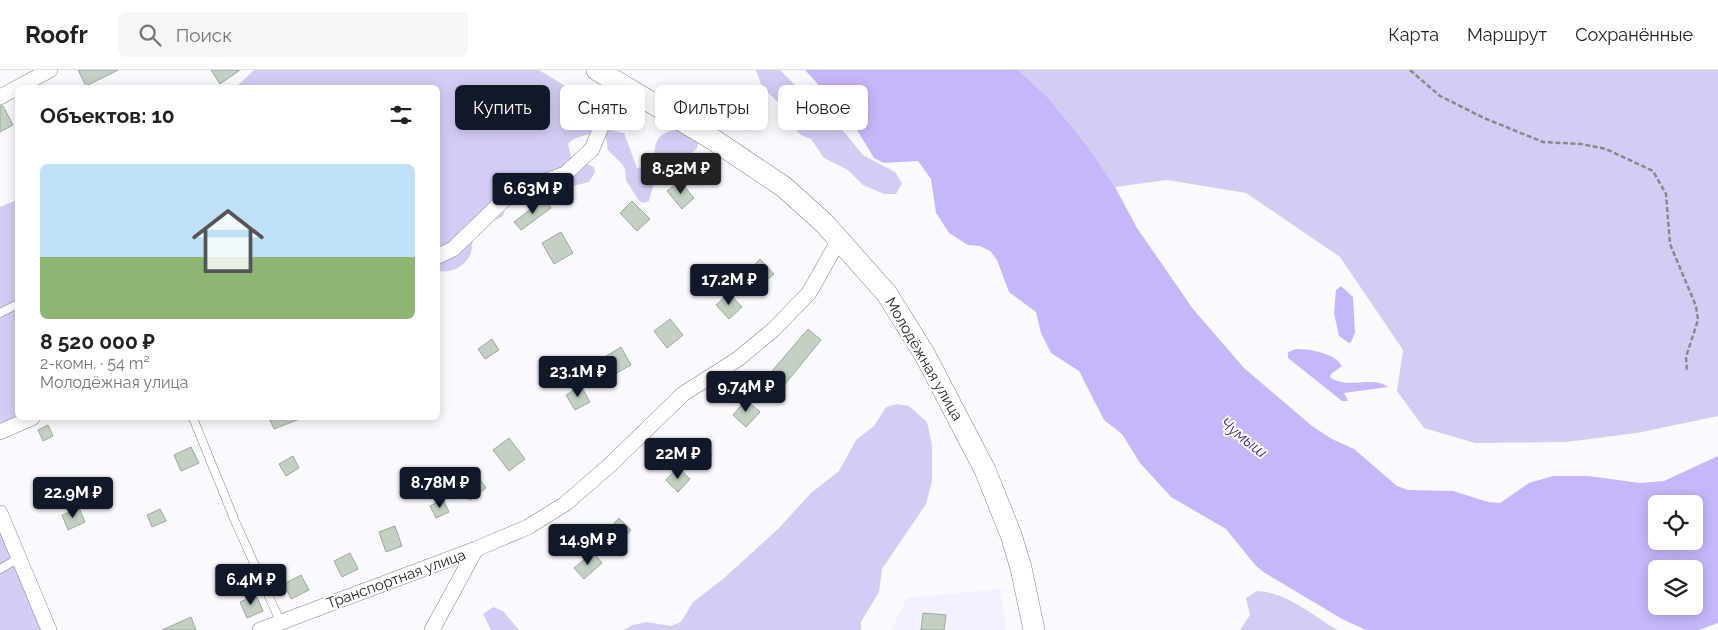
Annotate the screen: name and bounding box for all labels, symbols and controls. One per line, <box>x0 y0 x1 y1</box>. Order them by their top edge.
search box <box>118 12 468 57</box>
text: Roofr <box>25 20 88 49</box>
icon: search <box>136 21 164 49</box>
text: Поиск <box>176 24 232 46</box>
text: Карта <box>1388 24 1439 45</box>
text: Маршрут <box>1467 24 1547 45</box>
text: Сохранённые <box>1575 24 1693 45</box>
chip: Купить <box>455 85 550 130</box>
chip: Снять <box>560 85 645 130</box>
chip: Фильтры <box>655 85 768 130</box>
chip: Новое <box>778 85 868 130</box>
icon: filters <box>387 101 415 129</box>
text: Объектов: 10 <box>40 103 175 128</box>
pin: 8.52M ₽ <box>635 152 727 195</box>
text: 8.52M ₽ <box>652 159 710 178</box>
pin: 6.63M ₽ <box>487 172 579 215</box>
text: 6.63M ₽ <box>504 179 562 198</box>
icon: home <box>183 196 273 286</box>
pin: 17.2M ₽ <box>683 264 775 306</box>
text: 17.2M ₽ <box>701 270 757 289</box>
street label: Молодёжная улица <box>881 294 967 424</box>
text: 8 520 000 ₽ <box>40 329 155 354</box>
text: 2-комн. · 54 m² <box>40 354 150 373</box>
pin: 23.1M ₽ <box>532 356 624 398</box>
text: 23.1M ₽ <box>550 362 606 381</box>
pin: 9.74M ₽ <box>700 370 792 413</box>
text: Молодёжная улица <box>40 373 189 392</box>
text: 9.74M ₽ <box>717 377 775 396</box>
water label: Чумыш <box>1217 413 1271 462</box>
pin: 22M ₽ <box>643 438 713 480</box>
text: 22M ₽ <box>655 444 701 463</box>
pin: 8.78M ₽ <box>394 466 486 509</box>
text: 8.78M ₽ <box>411 473 469 492</box>
pin: 22.9M ₽ <box>27 476 119 519</box>
text: 22.9M ₽ <box>44 483 102 502</box>
map controls <box>1648 495 1703 615</box>
button: locate <box>1648 495 1703 550</box>
pin: 14.9M ₽ <box>542 524 634 566</box>
text: 14.9M ₽ <box>559 530 617 549</box>
street label: Транспортная улица <box>324 545 468 613</box>
button: layers <box>1648 560 1703 615</box>
pin: 6.4M ₽ <box>210 564 292 606</box>
text: 6.4M ₽ <box>226 570 276 589</box>

